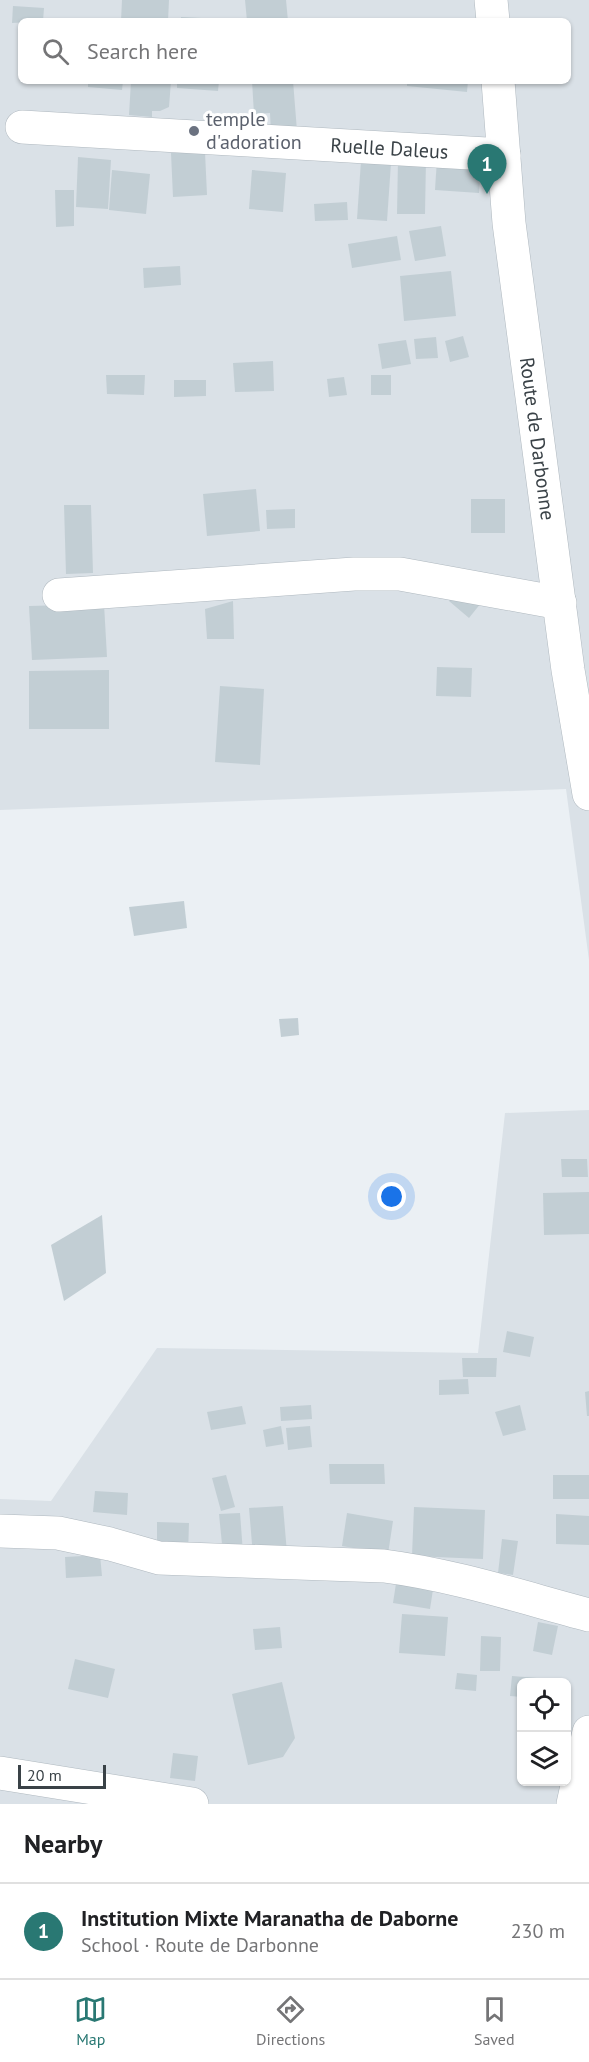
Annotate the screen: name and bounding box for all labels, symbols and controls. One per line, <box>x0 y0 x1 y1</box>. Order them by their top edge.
search box <box>18 18 571 84</box>
icon: search <box>39 35 72 68</box>
text: Search here <box>87 37 198 65</box>
place label: temple d'adoration <box>206 106 302 155</box>
marker: temple d'adoration <box>187 124 201 138</box>
street label: Ruelle Daleus <box>330 132 449 165</box>
pin: 1 <box>468 144 506 194</box>
street label: Route de Darbonne <box>514 356 561 522</box>
your location <box>377 1182 406 1211</box>
map controls <box>517 1678 571 1786</box>
button: locate <box>517 1678 571 1732</box>
button: layers <box>517 1732 571 1786</box>
scale bar <box>18 1762 106 1790</box>
text: 20 m <box>27 1765 62 1785</box>
text: Nearby <box>24 1827 102 1860</box>
text: Institution Mixte Maranatha de Daborne <box>81 1904 458 1932</box>
text: 1 <box>38 1918 49 1944</box>
text: 230 m <box>511 1918 565 1944</box>
text: School · Route de Darbonne <box>81 1932 319 1958</box>
tab: Map <box>74 1993 107 2049</box>
tab: Directions <box>256 1993 325 2049</box>
tab: Saved <box>474 1993 515 2049</box>

